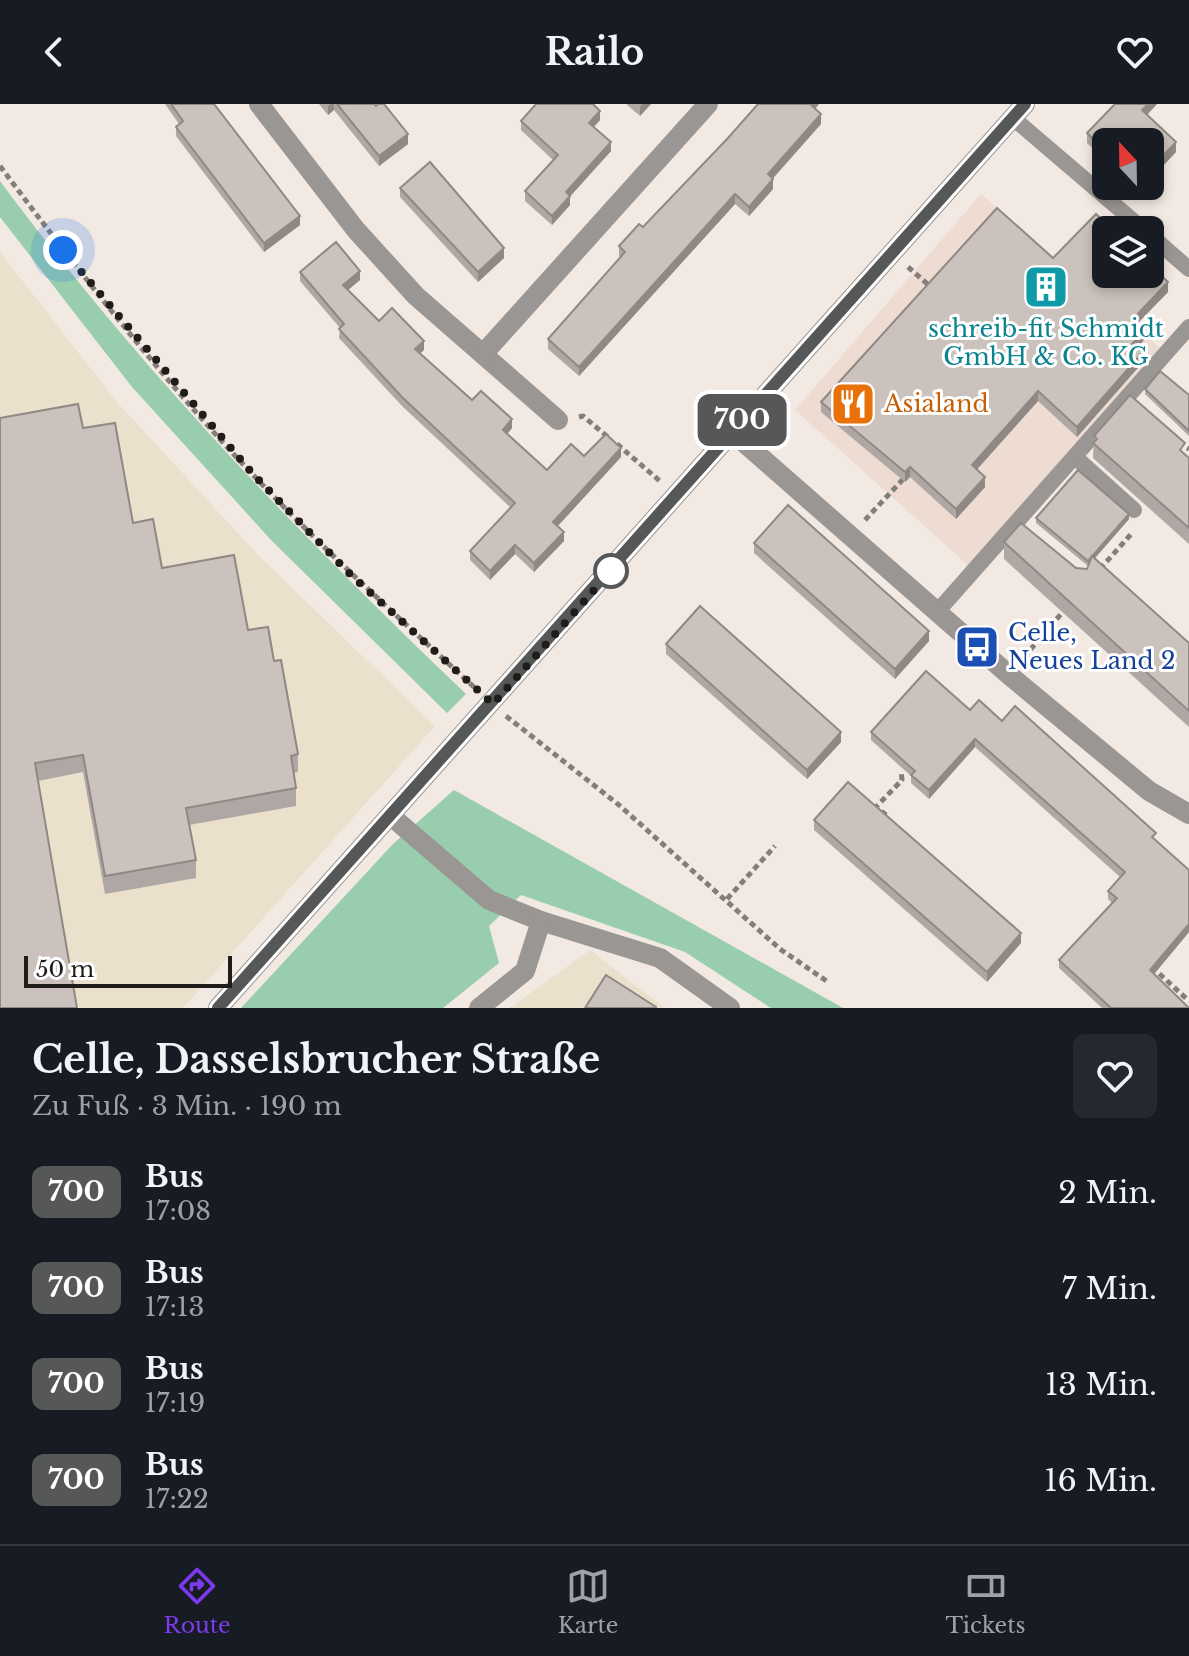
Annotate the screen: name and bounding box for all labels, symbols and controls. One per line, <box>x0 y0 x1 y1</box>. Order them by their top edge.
icon: back <box>32 30 76 74</box>
text: Railo <box>545 30 644 75</box>
icon: heart <box>1113 30 1157 74</box>
north arrow <box>1092 128 1164 200</box>
map controls <box>1092 128 1164 288</box>
button: layers <box>1092 216 1164 288</box>
your location <box>43 230 83 270</box>
building icon: schreib-fit Schmidt GmbH & Co. KG <box>1022 263 1070 311</box>
place label: schreib-fit Schmidt GmbH & Co. KG <box>928 314 1164 371</box>
restaurant icon: Asialand <box>829 380 877 428</box>
place label: Asialand <box>883 389 989 418</box>
line badge: 700 <box>696 394 788 446</box>
text: 700 <box>714 402 770 437</box>
unlabelled marker <box>594 554 628 588</box>
place label: Celle, Neues Land 2 <box>1008 618 1175 675</box>
bus stop icon: Celle, Neues Land 2 <box>953 623 1001 671</box>
scale bar <box>24 952 232 988</box>
text: 50 m <box>36 956 94 983</box>
button: heart <box>1073 1034 1157 1118</box>
text: Celle, Dasselsbrucher Straße <box>32 1036 600 1083</box>
text: Zu Fuß · 3 Min. · 190 m <box>32 1090 342 1122</box>
text: Bus <box>145 1158 204 1195</box>
text: 700 <box>48 1174 105 1209</box>
text: 2 Min. <box>1058 1174 1157 1211</box>
text: 17:08 <box>145 1195 211 1227</box>
text: Bus <box>145 1254 204 1291</box>
text: 700 <box>48 1270 105 1305</box>
text: 7 Min. <box>1062 1270 1157 1307</box>
text: 17:13 <box>145 1291 204 1323</box>
text: Bus <box>145 1350 204 1387</box>
text: 700 <box>48 1366 105 1401</box>
text: 13 Min. <box>1045 1366 1157 1403</box>
text: 17:19 <box>145 1387 205 1419</box>
text: Bus <box>145 1446 204 1483</box>
text: 700 <box>48 1462 105 1497</box>
text: 16 Min. <box>1044 1462 1157 1499</box>
text: 17:22 <box>145 1483 209 1515</box>
tab: Route <box>164 1564 231 1639</box>
tab: Karte <box>558 1564 618 1639</box>
tab: Tickets <box>946 1564 1025 1639</box>

